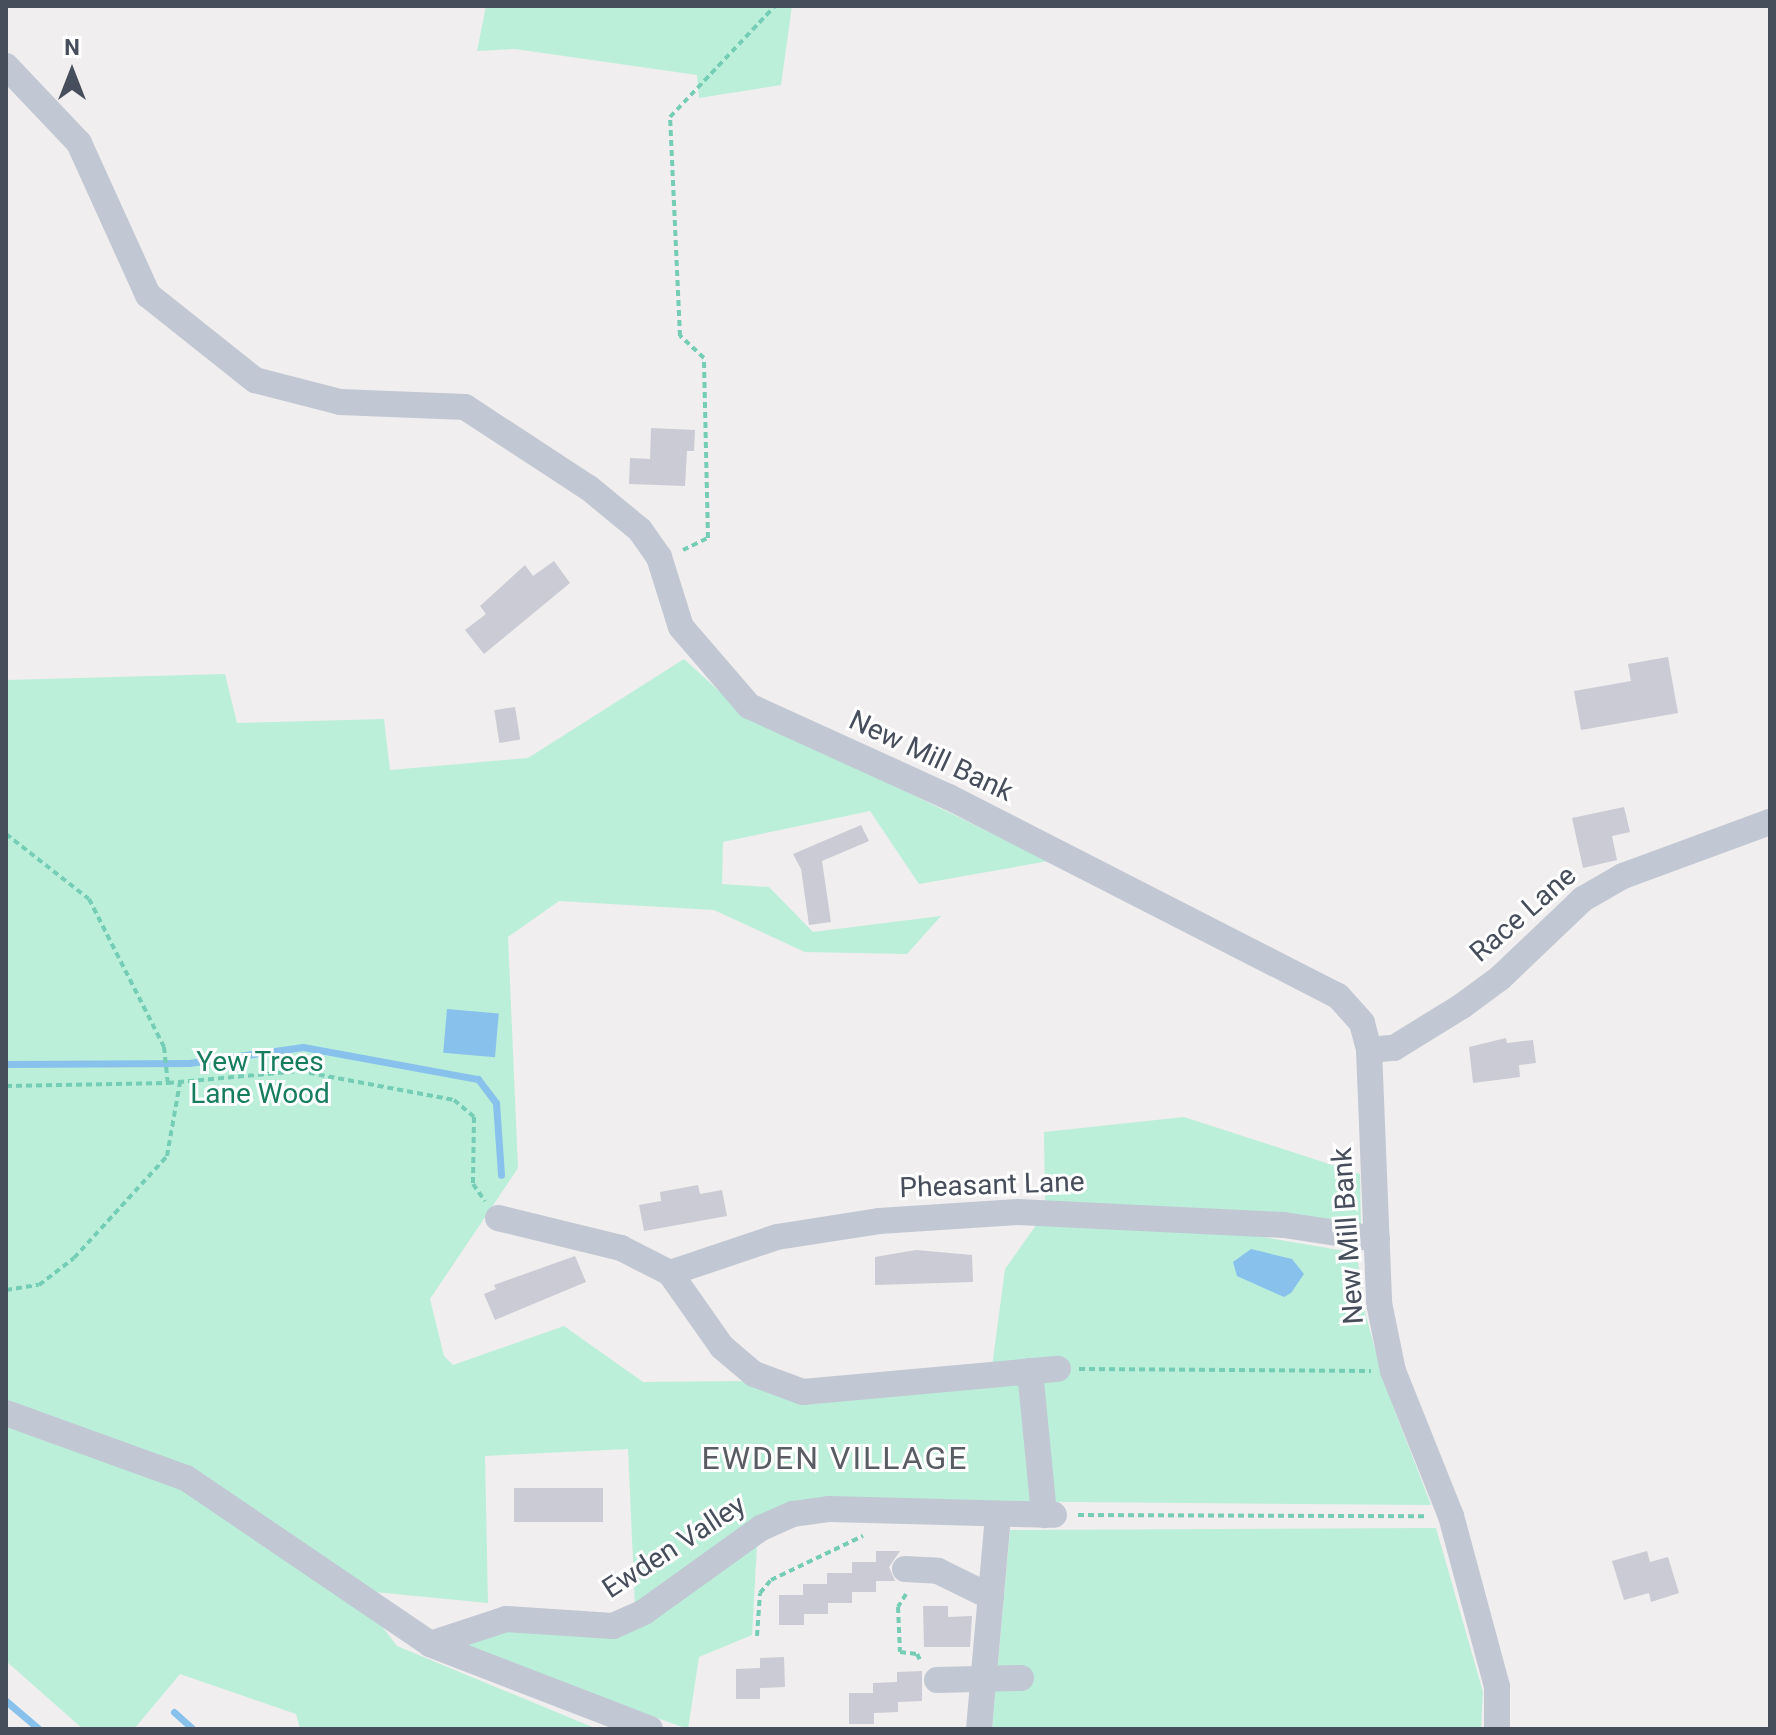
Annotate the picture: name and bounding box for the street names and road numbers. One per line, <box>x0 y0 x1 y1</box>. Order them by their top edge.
street label: New Mill Bank <box>844 703 1018 809</box>
street label: Race Lane <box>1463 859 1583 969</box>
street label: New Mill Bank <box>1325 1147 1371 1325</box>
street label: Pheasant Lane <box>899 1165 1085 1205</box>
street label: Ewden Valley <box>596 1488 752 1606</box>

